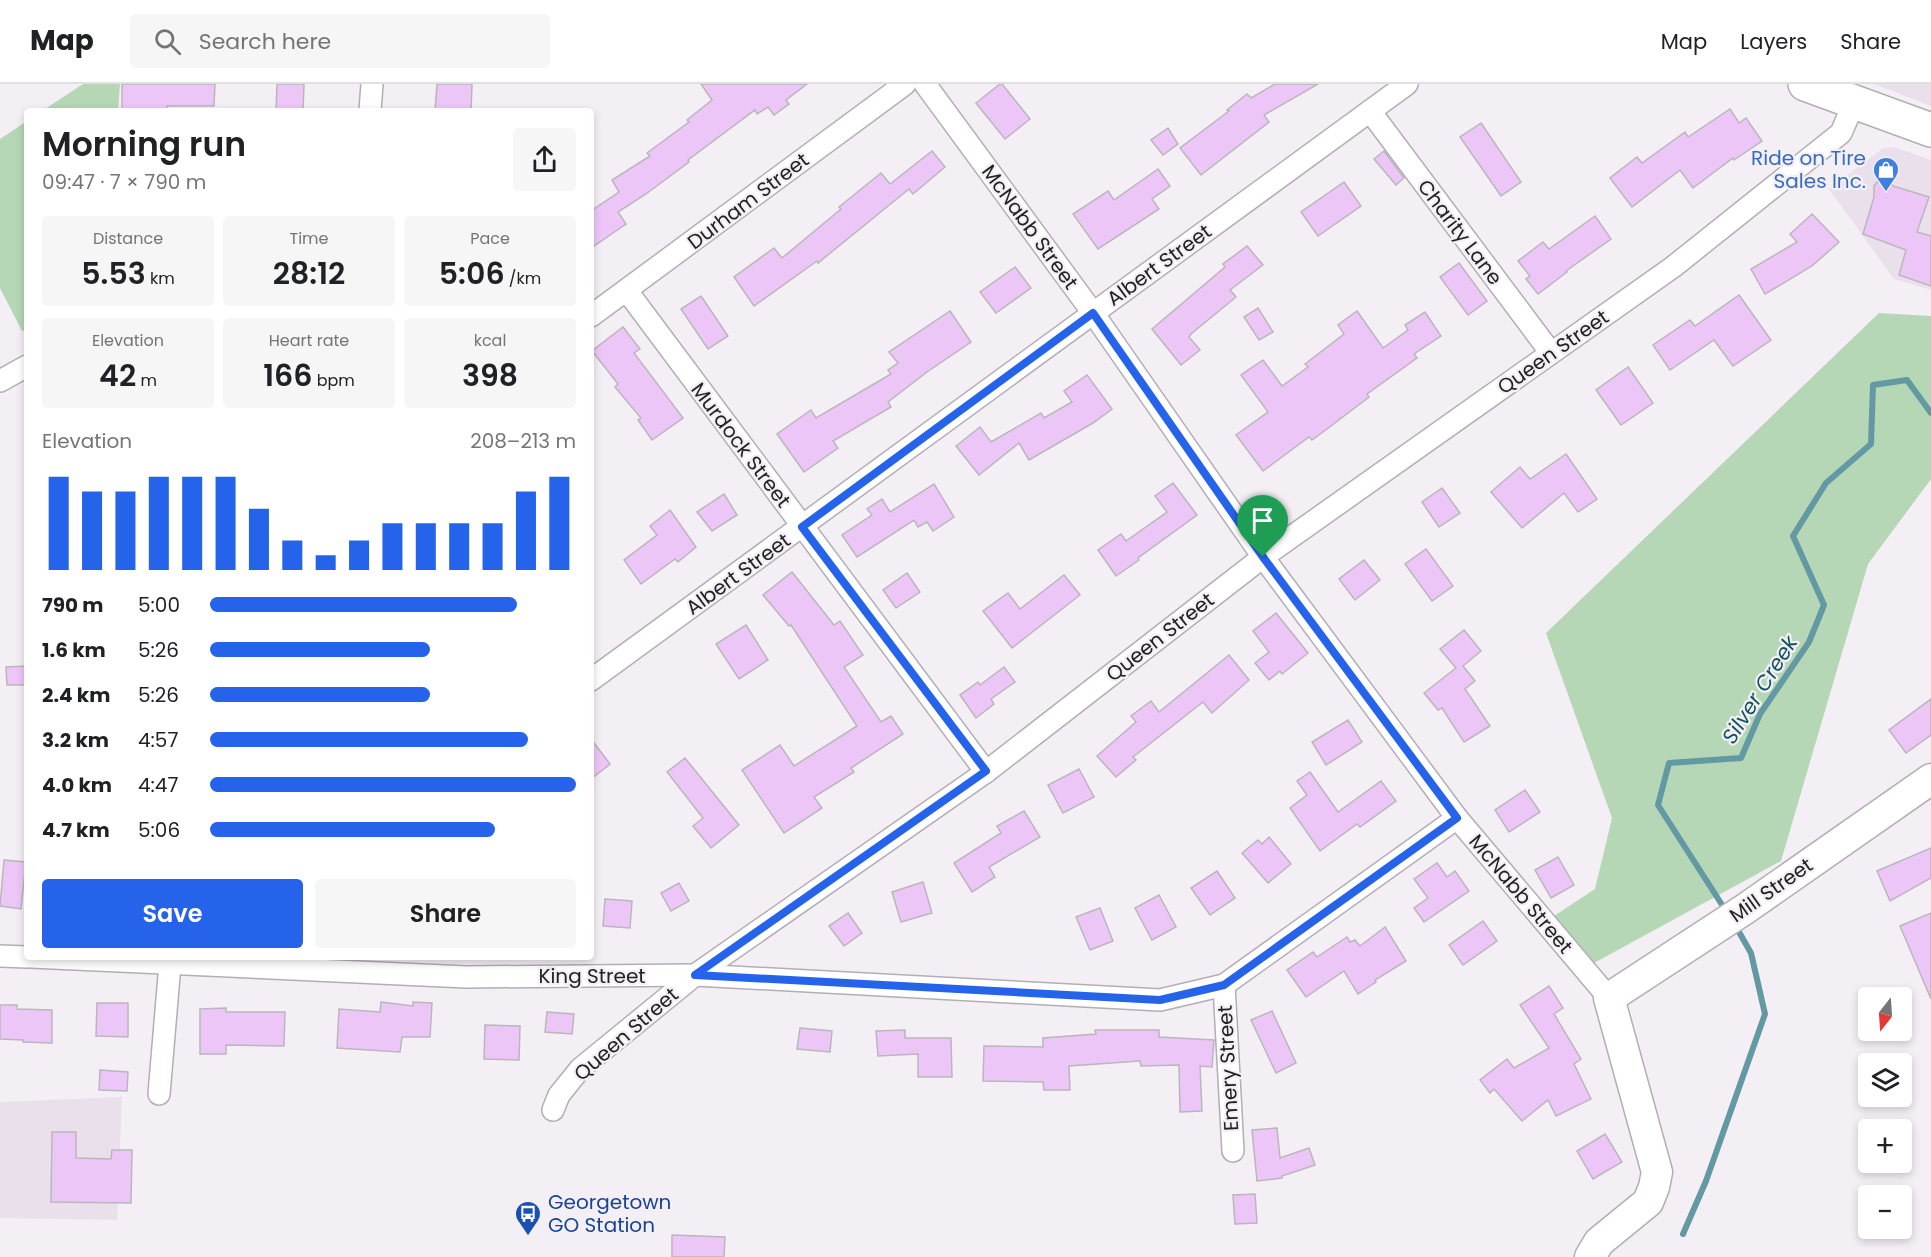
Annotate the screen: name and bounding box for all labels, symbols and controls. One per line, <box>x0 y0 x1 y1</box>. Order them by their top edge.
search box <box>130 14 550 68</box>
text: Map <box>30 21 94 60</box>
icon: search <box>151 25 184 58</box>
text: Search here <box>199 26 331 57</box>
text: Map <box>1661 27 1707 56</box>
text: Layers <box>1740 27 1807 56</box>
text: Share <box>1840 27 1901 56</box>
text: Morning run <box>42 121 246 168</box>
button: share <box>513 128 576 191</box>
place label: Ride on Tire Sales Inc. <box>1751 144 1866 195</box>
street label: Durham Street <box>682 146 814 256</box>
shop icon: Ride on Tire Sales Inc. <box>1871 155 1901 193</box>
street label: McNabb Street <box>975 159 1085 295</box>
text: 09:47 · 7 × 790 m <box>42 168 206 196</box>
street label: Charity Lane <box>1411 174 1509 290</box>
street label: Albert Street <box>1101 218 1217 312</box>
text: Distance <box>93 227 163 250</box>
text: Time <box>290 227 329 250</box>
text: Pace <box>470 227 510 250</box>
text: 5.53 <box>81 252 146 295</box>
text: 28:12 <box>273 252 345 295</box>
text: 5:06 <box>439 252 505 295</box>
text: km <box>146 267 175 290</box>
text: /km <box>505 267 541 290</box>
street label: Queen Street <box>1492 303 1614 401</box>
text: Elevation <box>92 329 164 352</box>
text: Heart rate <box>269 329 349 352</box>
text: kcal <box>474 329 506 352</box>
text: 42 <box>99 354 136 397</box>
text: 166 <box>263 354 312 397</box>
text: 398 <box>462 354 518 397</box>
text: m <box>136 369 157 392</box>
text: bpm <box>312 369 355 392</box>
street label: Murdock Street <box>685 377 797 513</box>
text: Elevation <box>42 427 132 455</box>
text: 208–213 m <box>470 427 576 455</box>
pin <box>1237 495 1288 557</box>
icon: arrive <box>1246 504 1279 537</box>
street label: Albert Street <box>680 527 796 621</box>
street label: Queen Street <box>1100 586 1220 688</box>
text: 790 m <box>42 591 103 619</box>
text: 5:00 <box>138 591 180 619</box>
water label: Silver Creek <box>1715 629 1805 749</box>
text: 1.6 km <box>42 636 106 664</box>
text: 5:26 <box>138 636 179 664</box>
text: 2.4 km <box>42 681 110 709</box>
text: 5:26 <box>138 681 179 709</box>
text: 3.2 km <box>42 726 109 754</box>
text: 4:57 <box>138 726 178 754</box>
text: 4.0 km <box>42 771 112 799</box>
text: 4:47 <box>138 771 178 799</box>
text: 4.7 km <box>42 816 110 844</box>
text: 5:06 <box>138 816 180 844</box>
street label: McNabb Street <box>1463 828 1579 960</box>
street label: Mill Street <box>1724 851 1818 929</box>
button: Save <box>42 879 303 948</box>
button: Share <box>315 879 576 948</box>
street label: King Street <box>538 962 646 990</box>
street label: Queen Street <box>568 981 684 1087</box>
north arrow <box>1858 987 1912 1041</box>
map controls <box>1858 987 1912 1239</box>
street label: Emery Street <box>1211 1004 1245 1132</box>
button: layers <box>1858 1053 1912 1107</box>
button: + <box>1858 1119 1912 1173</box>
button: − <box>1858 1185 1912 1239</box>
place label: Georgetown GO Station <box>548 1188 671 1239</box>
bus stop icon: Georgetown GO Station <box>513 1199 543 1237</box>

